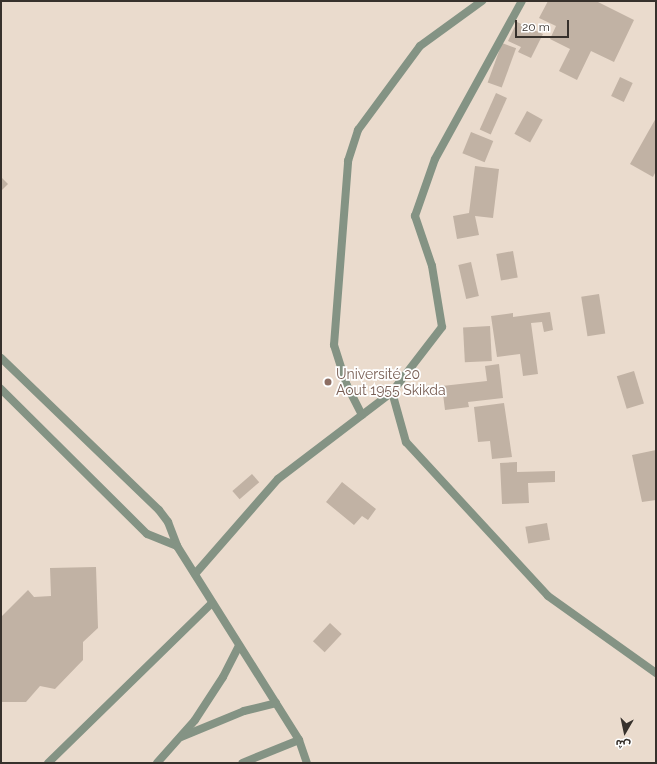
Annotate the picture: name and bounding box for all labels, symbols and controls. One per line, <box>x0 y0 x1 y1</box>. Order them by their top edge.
scale bar <box>517 12 571 38</box>
text: 20 m <box>522 20 550 34</box>
place label: Université 20 Aout 1955 Skikda <box>336 366 446 398</box>
marker: Université 20 Aout 1955 Skikda <box>323 377 333 387</box>
north arrow <box>605 712 645 752</box>
text: ش <box>615 737 632 752</box>

